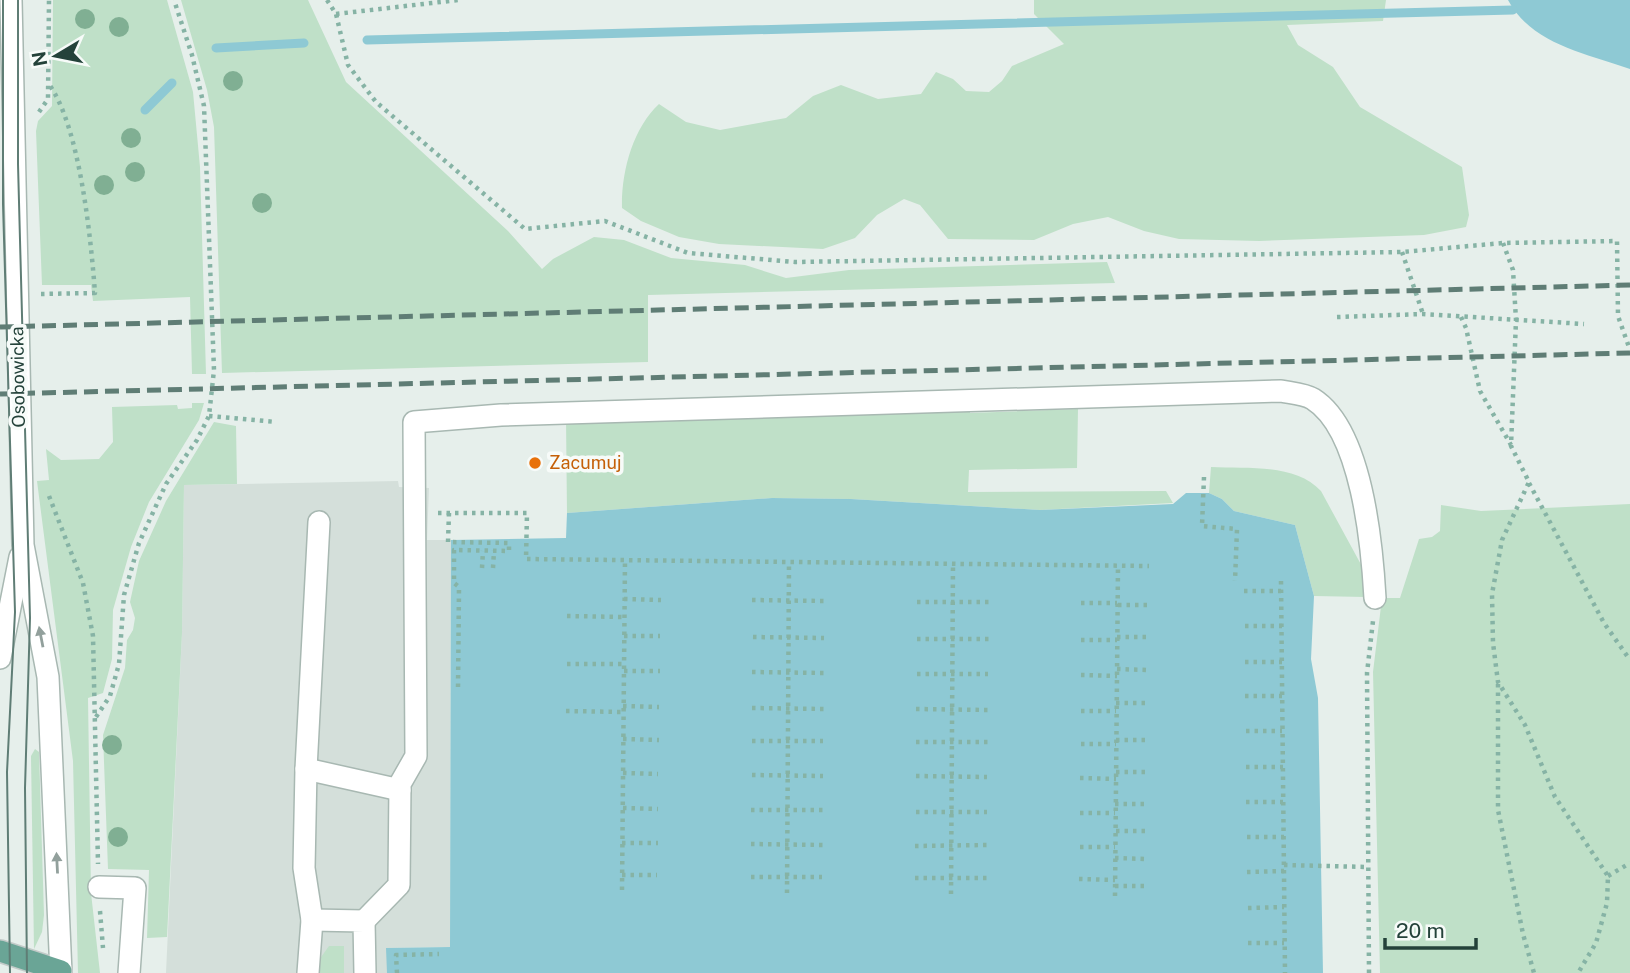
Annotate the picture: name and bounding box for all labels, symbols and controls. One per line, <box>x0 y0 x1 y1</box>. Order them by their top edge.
north arrow <box>21 21 91 91</box>
text: N <box>27 50 51 68</box>
street label: Osobowicka <box>6 326 29 428</box>
place label: Zacumuj <box>549 452 622 473</box>
marker: Zacumuj <box>527 455 543 471</box>
one-way arrow <box>35 626 46 648</box>
one-way arrow <box>52 852 63 874</box>
scale bar <box>1385 906 1476 950</box>
text: 20 m <box>1396 918 1445 943</box>

